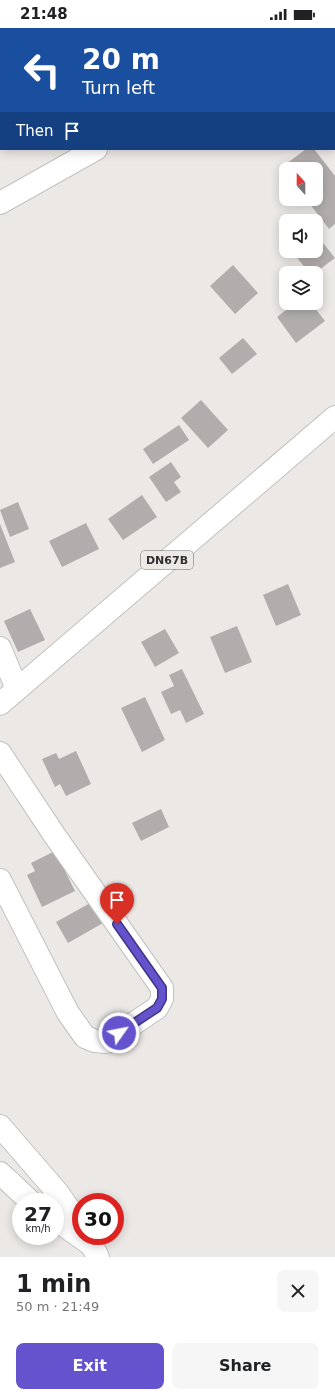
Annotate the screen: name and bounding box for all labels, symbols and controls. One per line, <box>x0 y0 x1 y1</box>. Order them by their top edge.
text: 21:48 <box>20 5 68 23</box>
text: 20 m <box>82 43 160 76</box>
icon: left <box>16 44 68 96</box>
text: Turn left <box>82 77 155 98</box>
icon: arrive <box>61 120 83 142</box>
text: Then <box>16 122 53 140</box>
north arrow <box>279 162 323 206</box>
map controls <box>279 162 323 310</box>
button: sound <box>279 214 323 258</box>
button: layers <box>279 266 323 310</box>
road number: DN67B <box>141 551 193 569</box>
pin <box>100 883 134 924</box>
icon: arrive <box>106 889 128 911</box>
position arrow <box>98 1012 140 1054</box>
speed limit sign: 30 <box>72 1193 124 1245</box>
text: 27 <box>24 1202 52 1226</box>
text: km/h <box>25 1223 51 1234</box>
text: 1 min <box>16 1270 91 1298</box>
button: close <box>277 1270 319 1312</box>
text: 50 m · 21:49 <box>16 1299 99 1314</box>
button: Exit <box>16 1343 164 1389</box>
button: Share <box>172 1343 319 1389</box>

